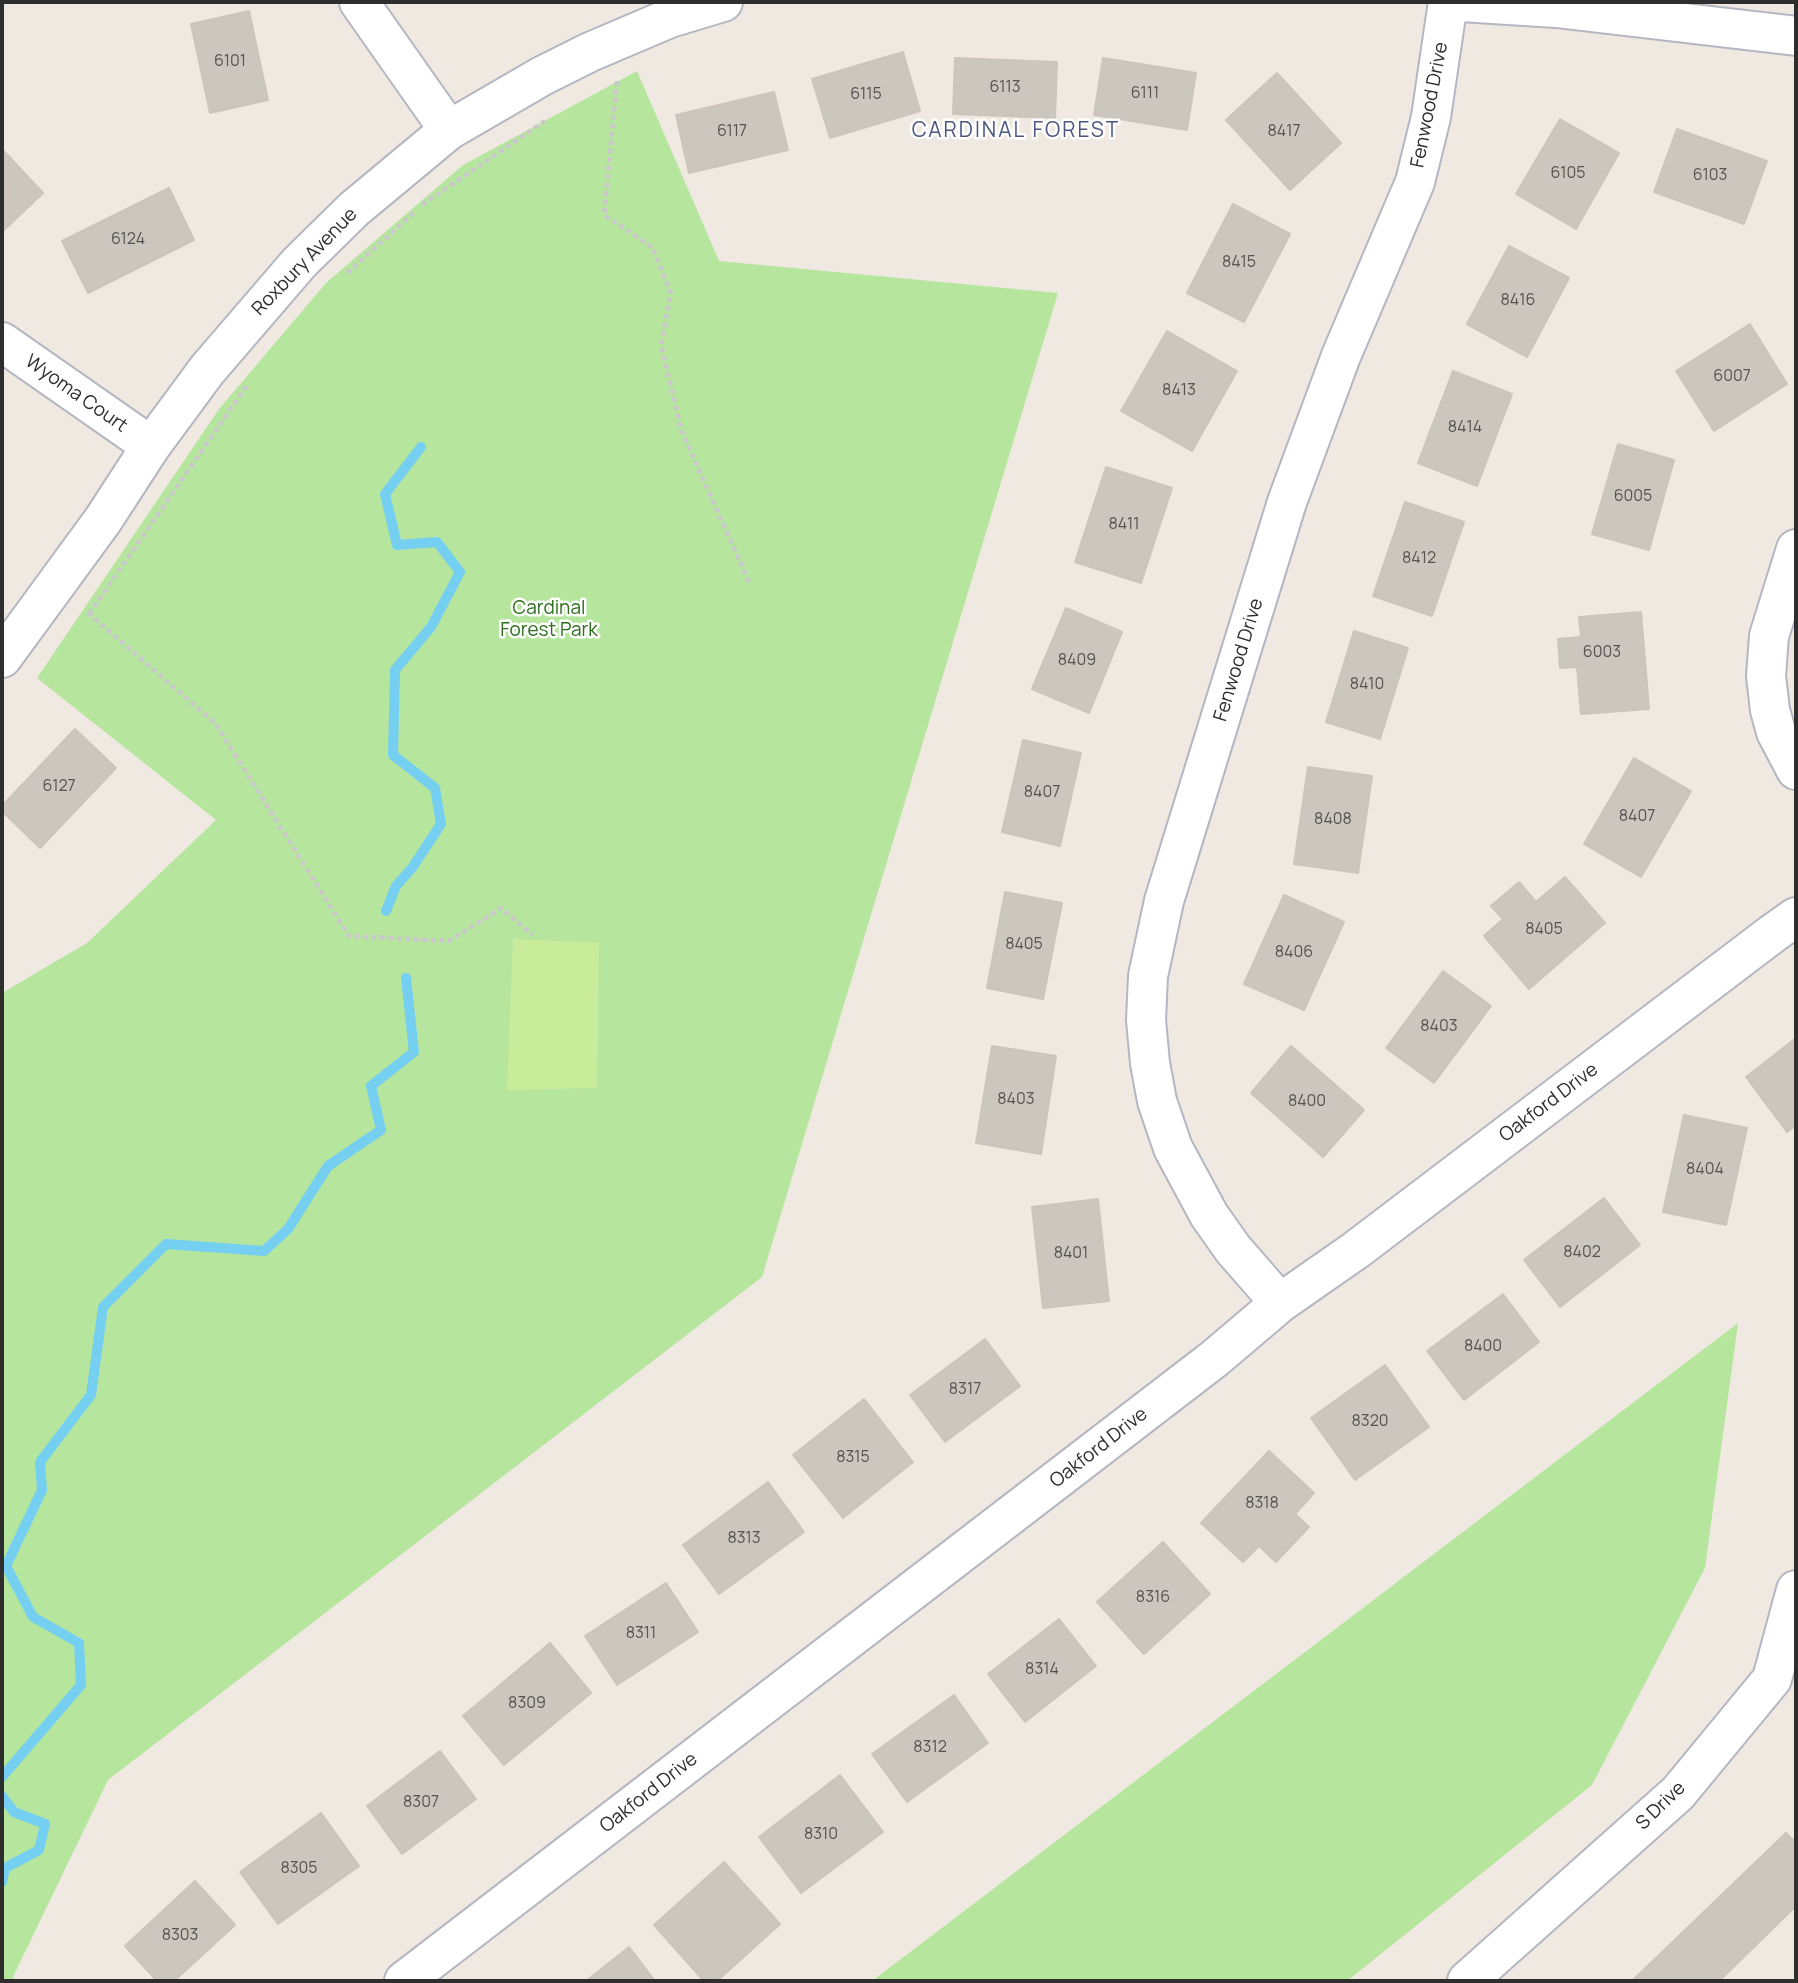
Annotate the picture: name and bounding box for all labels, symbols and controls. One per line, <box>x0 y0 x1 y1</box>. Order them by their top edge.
street label: Fenwood Drive <box>1407 40 1453 170</box>
house number: 6101 <box>214 52 246 72</box>
house number: 6113 <box>989 78 1021 98</box>
house number: 6111 <box>1131 84 1159 104</box>
house number: 6115 <box>850 85 882 105</box>
district label: CARDINAL FOREST <box>914 118 1118 144</box>
house number: 6117 <box>717 122 747 142</box>
house number: 8417 <box>1268 122 1300 142</box>
house number: 6105 <box>1551 164 1585 184</box>
house number: 6103 <box>1693 166 1727 186</box>
street label: Roxbury Avenue <box>248 203 362 321</box>
house number: 6124 <box>111 230 145 250</box>
house number: 8415 <box>1222 253 1256 273</box>
house number: 8416 <box>1501 291 1535 311</box>
street label: Wyoma Court <box>20 350 132 438</box>
house number: 6007 <box>1713 367 1751 387</box>
house number: 8413 <box>1162 381 1196 401</box>
house number: 8414 <box>1448 418 1482 438</box>
house number: 6005 <box>1614 487 1652 507</box>
house number: 8411 <box>1108 515 1140 535</box>
house number: 8412 <box>1402 549 1436 569</box>
street label: Fenwood Drive <box>1209 596 1269 724</box>
park label: Cardinal Forest Park <box>500 598 598 642</box>
house number: 6003 <box>1583 643 1621 663</box>
house number: 8409 <box>1058 651 1096 671</box>
house number: 8410 <box>1350 675 1384 695</box>
house number: 6127 <box>42 777 76 797</box>
house number: 8407 <box>1024 783 1060 803</box>
house number: 8407 <box>1619 807 1655 827</box>
house number: 8408 <box>1314 810 1352 830</box>
house number: 8405 <box>1525 920 1563 940</box>
house number: 8405 <box>1005 935 1043 955</box>
house number: 8406 <box>1275 943 1313 963</box>
house number: 8403 <box>1420 1017 1458 1037</box>
street label: Oakford Drive <box>1495 1059 1603 1147</box>
house number: 8403 <box>997 1090 1035 1110</box>
house number: 8400 <box>1288 1092 1326 1112</box>
house number: 8404 <box>1686 1160 1724 1180</box>
house number: 8402 <box>1563 1243 1601 1263</box>
house number: 8401 <box>1054 1244 1088 1264</box>
house number: 8400 <box>1464 1337 1502 1357</box>
house number: 8317 <box>949 1380 981 1400</box>
street label: Oakford Drive <box>1046 1403 1152 1493</box>
house number: 8320 <box>1351 1412 1389 1432</box>
house number: 8315 <box>836 1448 870 1468</box>
house number: 8318 <box>1245 1494 1279 1514</box>
house number: 8313 <box>727 1529 761 1549</box>
house number: 8316 <box>1136 1588 1170 1608</box>
house number: 8311 <box>626 1624 656 1644</box>
house number: 8314 <box>1025 1660 1059 1680</box>
house number: 8309 <box>508 1694 546 1714</box>
house number: 8312 <box>913 1738 947 1758</box>
street label: Oakford Drive <box>596 1748 702 1838</box>
street label: S Drive <box>1632 1777 1690 1835</box>
house number: 8307 <box>403 1793 439 1813</box>
house number: 8310 <box>804 1825 838 1845</box>
house number: 8305 <box>280 1859 318 1879</box>
house number: 8303 <box>162 1926 198 1946</box>

